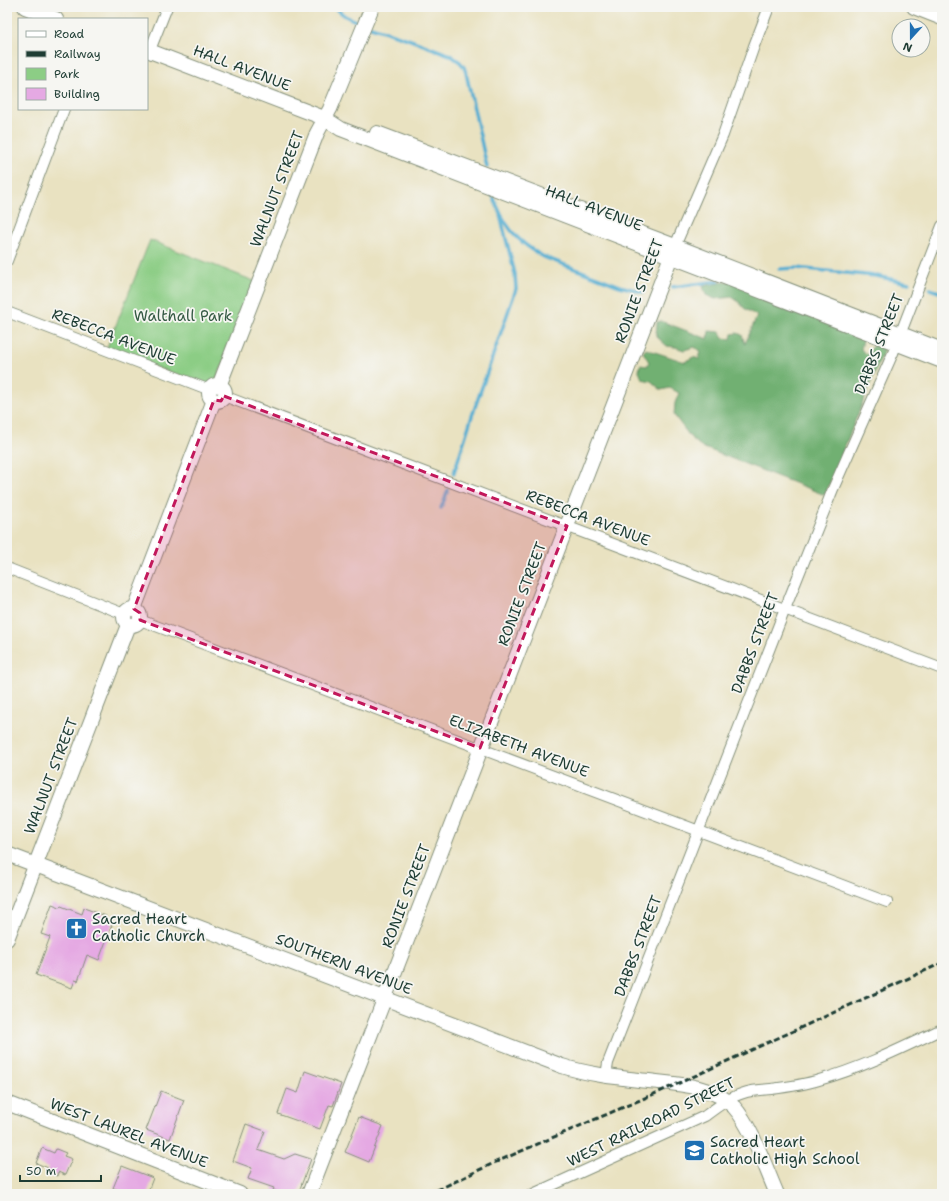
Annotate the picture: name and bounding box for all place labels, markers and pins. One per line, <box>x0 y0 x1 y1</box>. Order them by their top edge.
place label: Sacred Heart Catholic Church <box>92 909 205 946</box>
church icon: Sacred Heart Catholic Church <box>64 915 90 941</box>
place label: Sacred Heart Catholic High School <box>710 1132 860 1169</box>
school or university icon: Sacred Heart Catholic High School <box>681 1138 707 1164</box>

